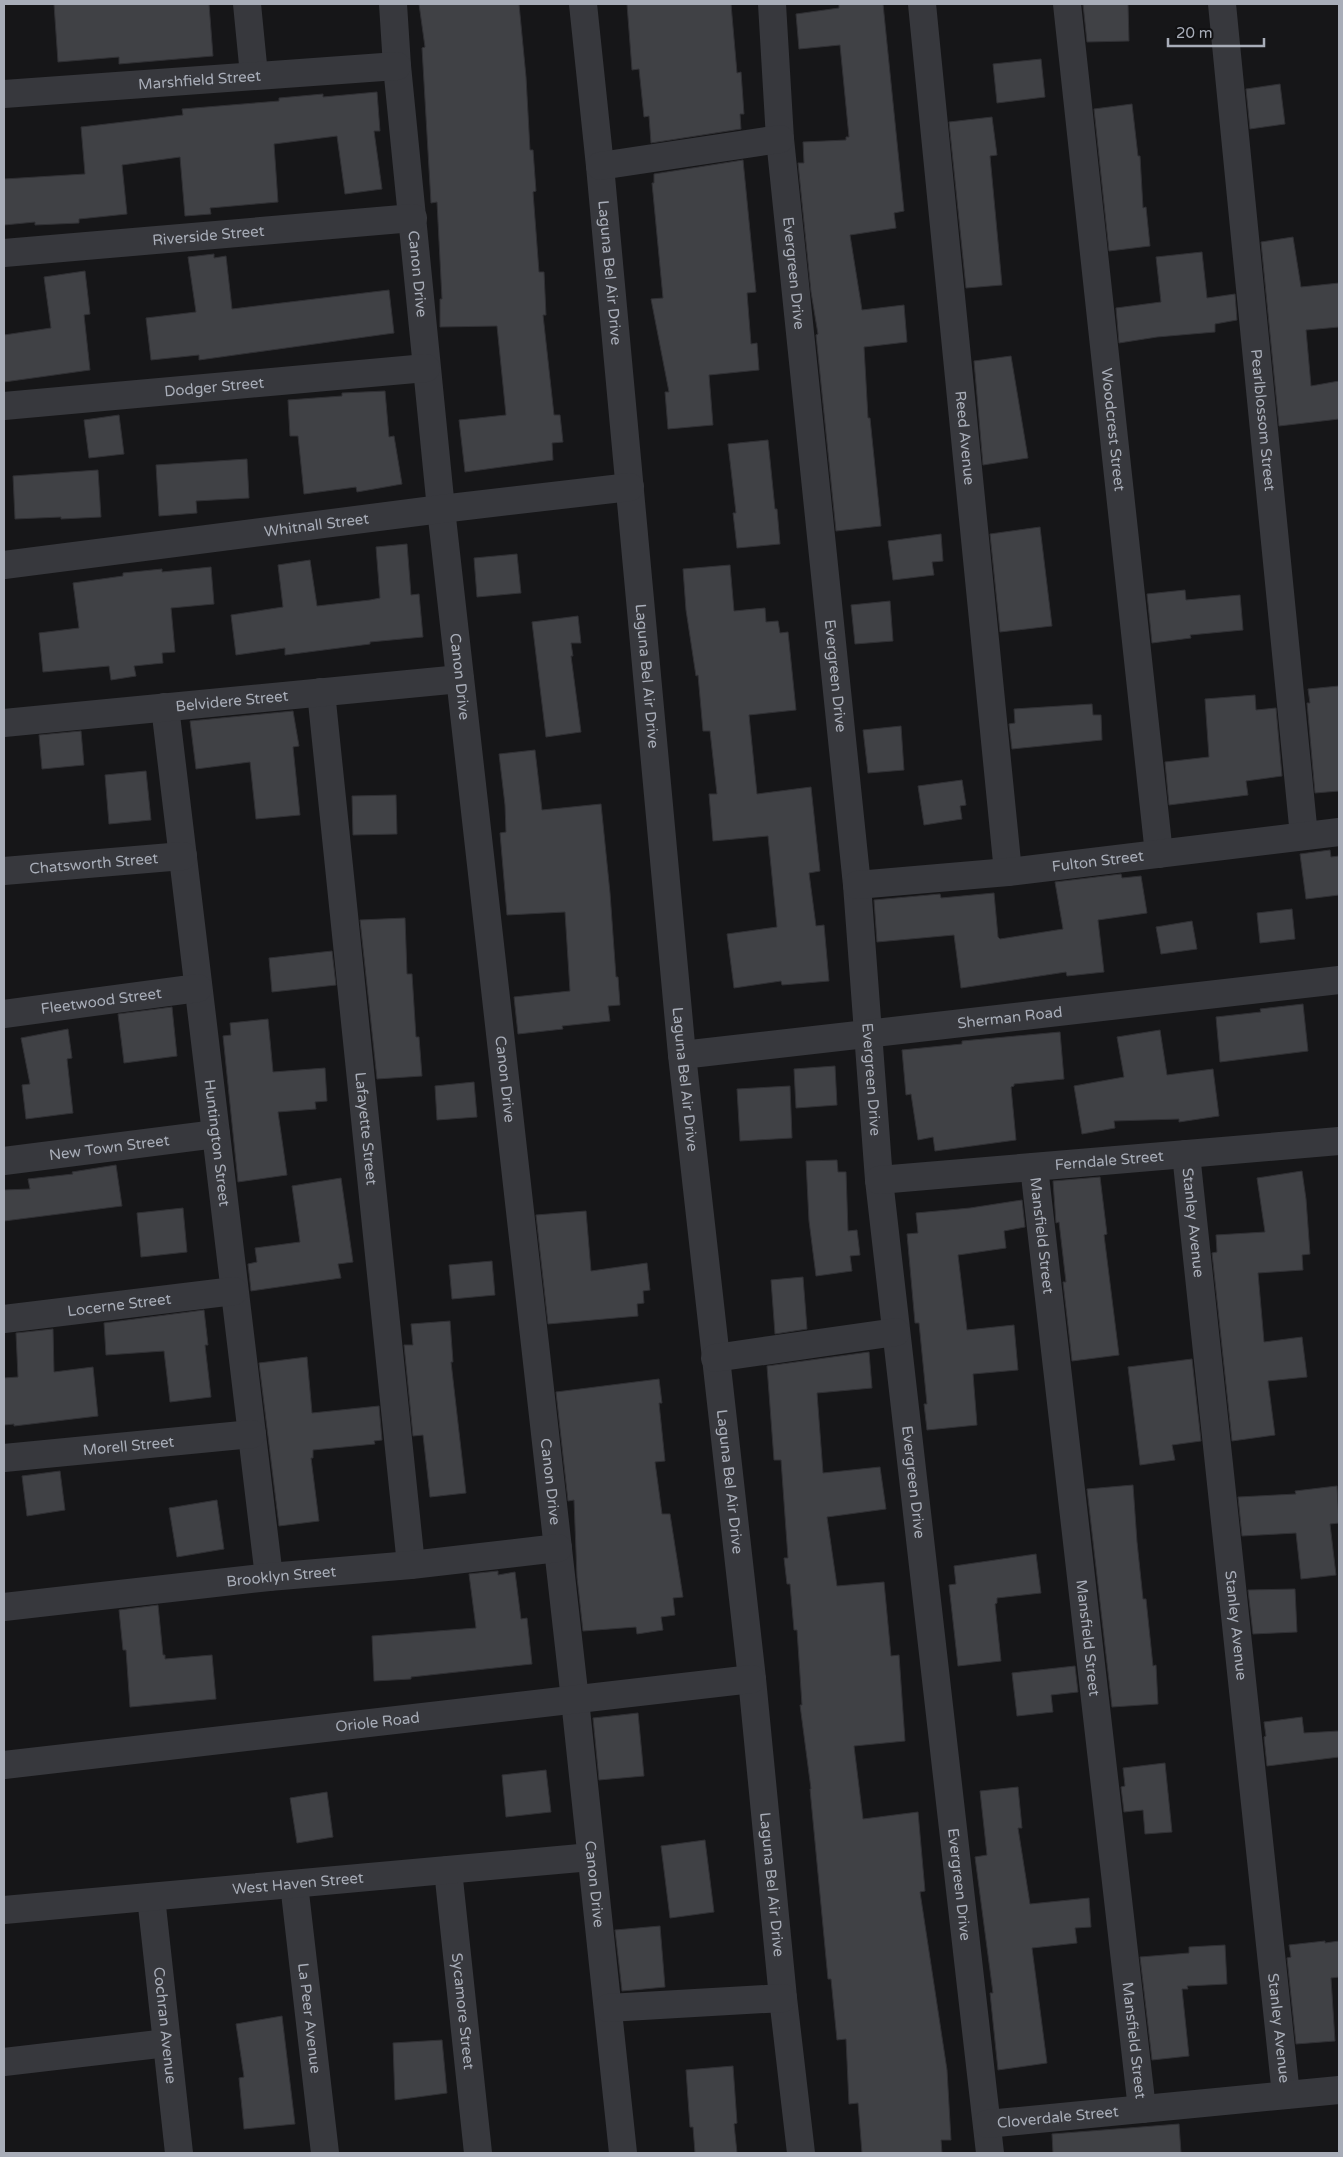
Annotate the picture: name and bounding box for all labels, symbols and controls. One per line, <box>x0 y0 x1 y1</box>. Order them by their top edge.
scale bar <box>1168 15 1264 47</box>
text: 20 m <box>1176 24 1213 42</box>
street label: Marshfield Street <box>138 67 262 93</box>
street label: Laguna Bel Air Drive <box>594 200 625 346</box>
street label: Evergreen Drive <box>779 216 809 330</box>
street label: Riverside Street <box>152 222 265 249</box>
street label: Canon Drive <box>404 230 431 318</box>
street label: Pearlblossom Street <box>1247 348 1279 492</box>
street label: Woodcrest Street <box>1097 367 1129 492</box>
street label: Dodger Street <box>163 374 265 401</box>
street label: Reed Avenue <box>951 390 979 486</box>
street label: Whitnall Street <box>263 509 370 541</box>
street label: Laguna Bel Air Drive <box>631 603 663 749</box>
street label: Evergreen Drive <box>821 619 850 733</box>
street label: Canon Drive <box>446 632 474 721</box>
street label: Belvidere Street <box>175 687 289 715</box>
street label: Fulton Street <box>1051 847 1145 876</box>
street label: Chatsworth Street <box>29 849 159 878</box>
street label: Fleetwood Street <box>40 984 163 1018</box>
street label: Sherman Road <box>956 1003 1063 1032</box>
street label: Laguna Bel Air Drive <box>669 1006 702 1152</box>
street label: Evergreen Drive <box>858 1022 885 1136</box>
street label: Canon Drive <box>491 1035 519 1123</box>
street label: Lafayette Street <box>351 1071 381 1186</box>
street label: Huntington Street <box>201 1078 234 1208</box>
street label: New Town Street <box>48 1131 171 1164</box>
street label: Ferndale Street <box>1054 1147 1164 1174</box>
street label: Stanley Avenue <box>1179 1167 1208 1278</box>
street label: Mansfield Street <box>1026 1176 1058 1295</box>
street label: Locerne Street <box>66 1290 172 1320</box>
street label: Laguna Bel Air Drive <box>713 1409 747 1555</box>
street label: Evergreen Drive <box>898 1425 929 1539</box>
street label: Morell Street <box>82 1433 175 1459</box>
street label: Canon Drive <box>537 1437 564 1526</box>
street label: Brooklyn Street <box>226 1562 337 1591</box>
street label: Stanley Avenue <box>1221 1570 1251 1681</box>
street label: Mansfield Street <box>1072 1579 1104 1698</box>
street label: Oriole Road <box>335 1708 421 1736</box>
street label: Laguna Bel Air Drive <box>756 1811 788 1958</box>
street label: Evergreen Drive <box>944 1827 975 1942</box>
street label: Canon Drive <box>581 1840 608 1928</box>
street label: West Haven Street <box>231 1869 364 1898</box>
street label: Sycamore Street <box>448 1952 478 2071</box>
street label: La Peer Avenue <box>294 1962 325 2074</box>
street label: Cochran Avenue <box>150 1966 180 2085</box>
street label: Stanley Avenue <box>1264 1972 1294 2084</box>
street label: Mansfield Street <box>1118 1981 1150 2100</box>
street label: Cloverdale Street <box>996 2102 1120 2132</box>

